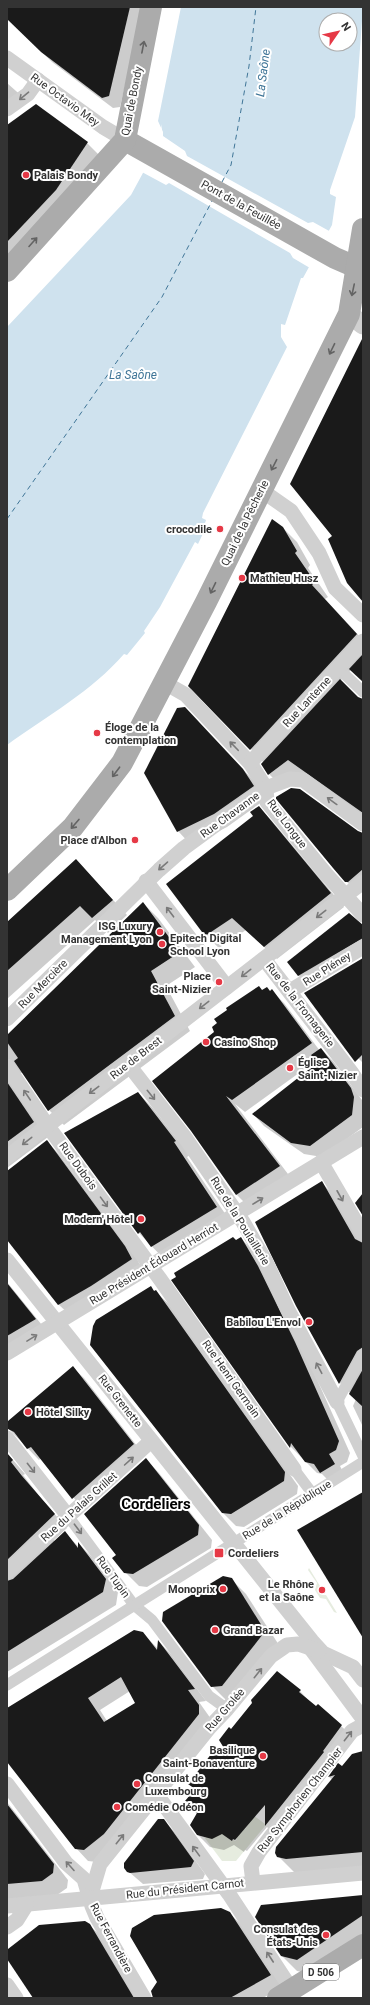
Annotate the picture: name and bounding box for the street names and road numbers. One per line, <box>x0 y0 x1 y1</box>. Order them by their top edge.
street label: Quai de Bondy <box>119 64 145 137</box>
street label: Rue Octavio Mey <box>28 71 103 130</box>
street label: Pont de la Feuillée <box>199 178 283 232</box>
street label: Quai de la Pêcherie <box>219 478 271 568</box>
street label: Rue Lanterne <box>280 674 334 730</box>
street label: Rue Chavanne <box>198 789 262 841</box>
street label: Rue Longue <box>264 797 310 851</box>
street label: Rue Pléney <box>301 949 354 989</box>
street label: Rue Mercière <box>16 957 70 1011</box>
street label: Rue de la Fromagerie <box>263 960 337 1050</box>
street label: Rue de Brest <box>108 1034 165 1082</box>
street label: Rue Dubois <box>56 1140 100 1193</box>
street label: Rue de la Poulaillerie <box>208 1175 272 1268</box>
street label: Rue Président Édouard Herriot <box>87 1220 221 1308</box>
street label: Rue Henri Germain <box>199 1338 263 1420</box>
street label: Rue Grenette <box>95 1372 145 1430</box>
street label: Rue du Palais Grillet <box>38 1469 120 1545</box>
street label: Rue de la République <box>240 1477 334 1543</box>
street label: Rue Tupin <box>94 1554 132 1600</box>
street label: Rue Grolée <box>203 1686 247 1734</box>
street label: Rue Symphorien Champier <box>255 1745 345 1855</box>
street label: Rue du Président Carnot <box>125 1876 245 1902</box>
street label: Rue Ferrandière <box>87 1901 135 1975</box>
road number: D 506 <box>303 1964 339 1980</box>

